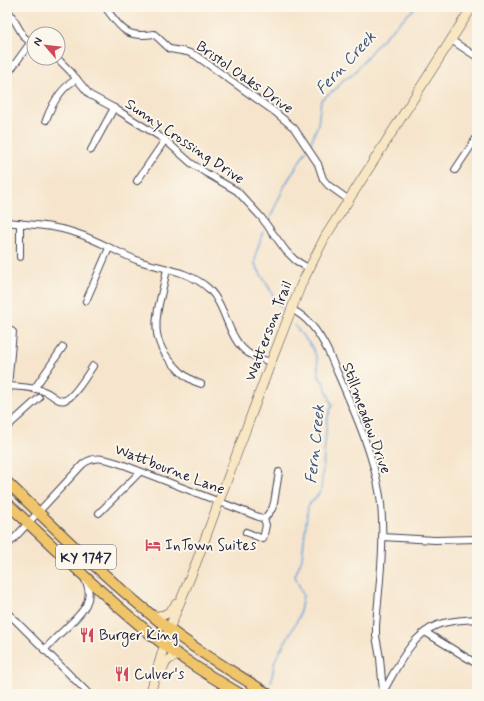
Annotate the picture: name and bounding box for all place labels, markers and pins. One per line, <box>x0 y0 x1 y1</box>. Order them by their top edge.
hotel icon: InTown Suites <box>144 536 162 554</box>
place label: InTown Suites <box>165 536 257 556</box>
restaurant icon: Burger King <box>78 626 96 644</box>
place label: Burger King <box>99 626 178 647</box>
restaurant icon: Culver's <box>113 665 131 683</box>
place label: Culver's <box>134 665 185 685</box>

